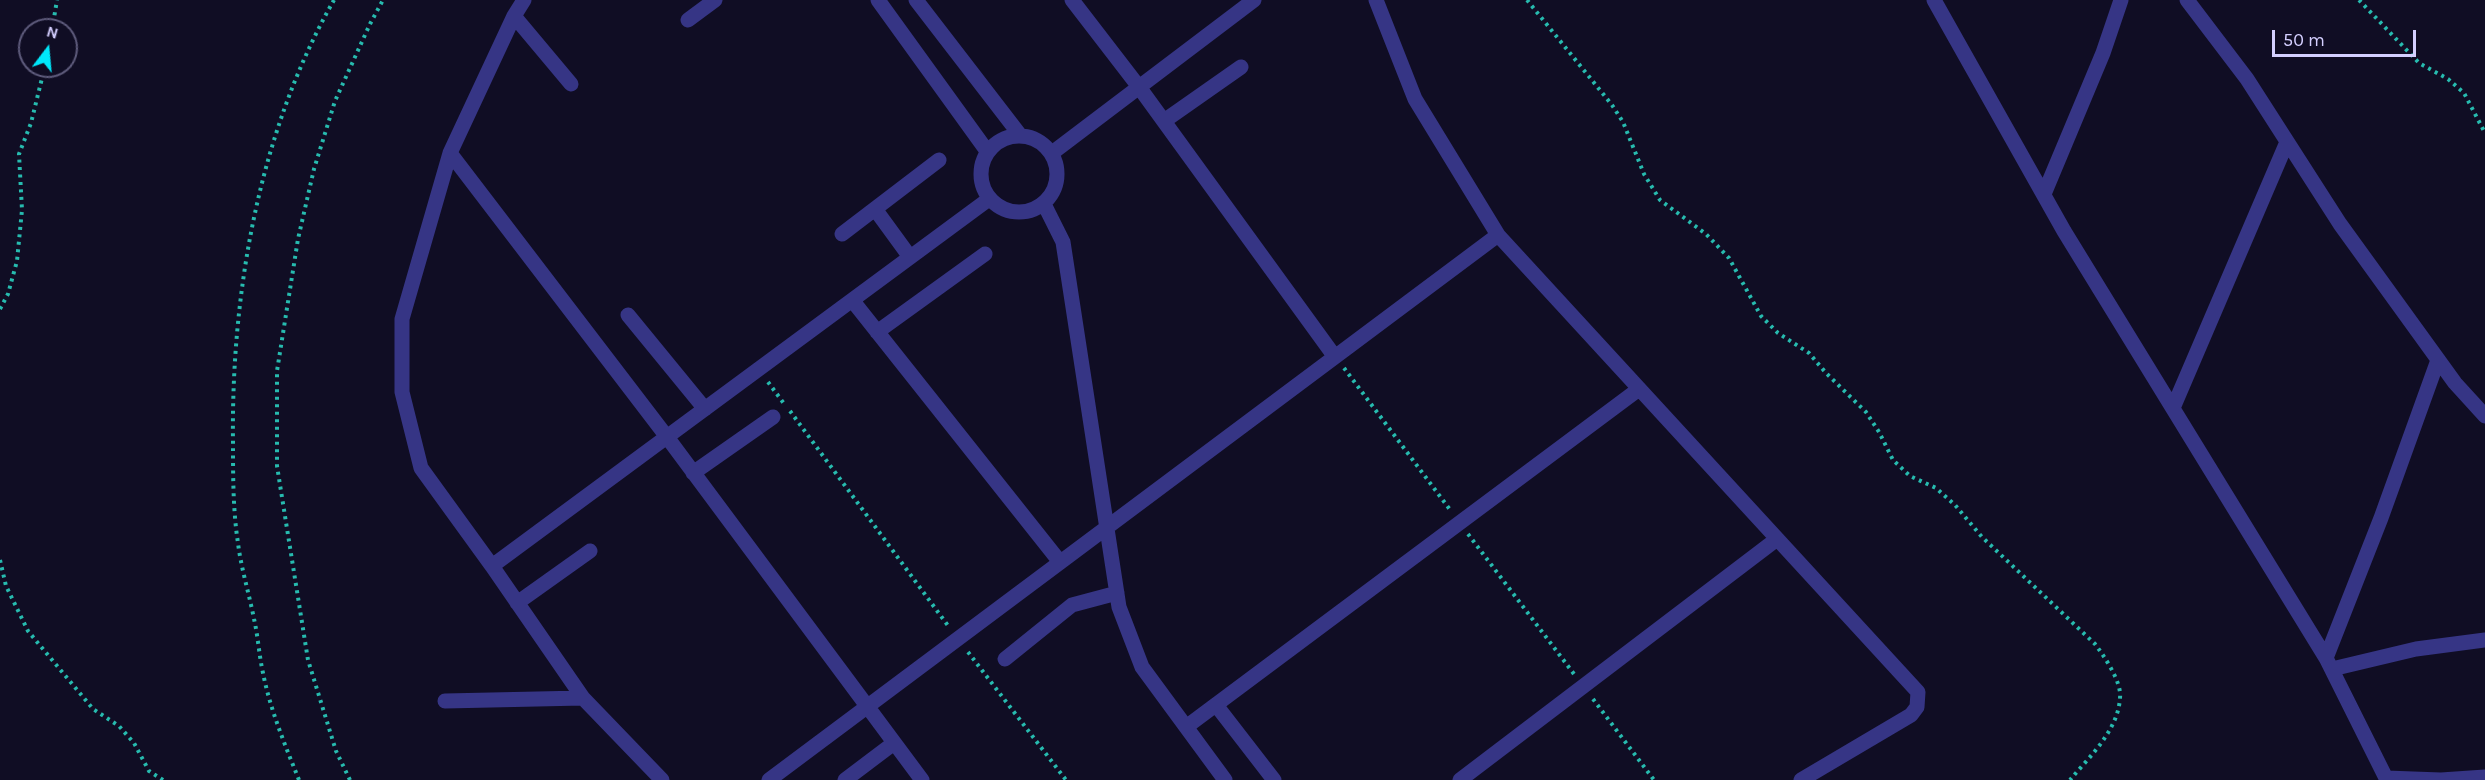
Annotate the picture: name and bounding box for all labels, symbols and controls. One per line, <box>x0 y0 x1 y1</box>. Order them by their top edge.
north arrow <box>18 18 78 78</box>
scale bar <box>2275 18 2419 56</box>
text: N <box>44 21 61 43</box>
text: 50 m <box>2283 29 2325 51</box>

